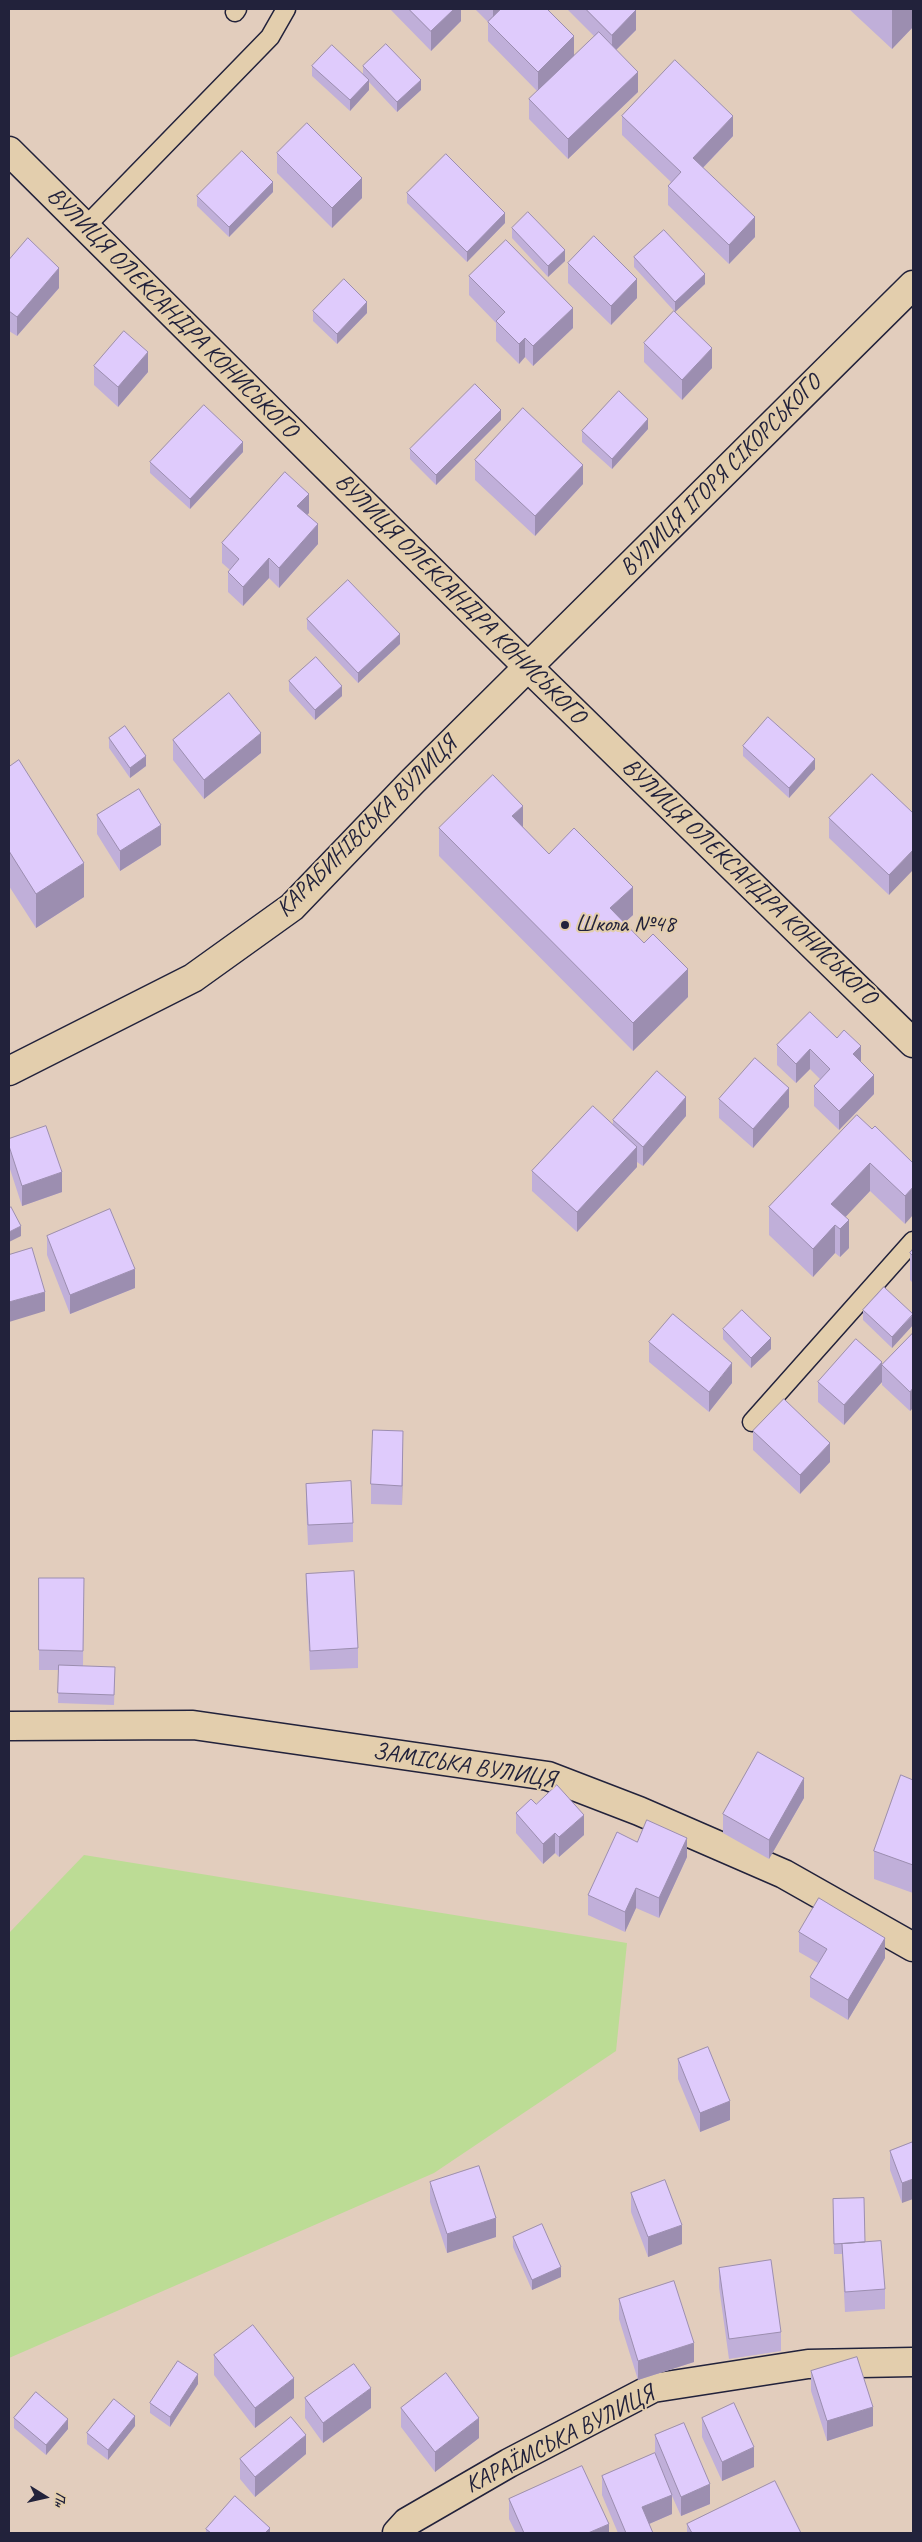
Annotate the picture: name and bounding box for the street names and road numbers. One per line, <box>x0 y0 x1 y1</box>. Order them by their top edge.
street label: ВУЛИЦЯ ОЛЕКСАНДРА КОНИСЬКОГО <box>41 182 303 444</box>
street label: ВУЛИЦЯ ІГОРЯ СІКОРСЬКОГО <box>614 369 828 583</box>
street label: ВУЛИЦЯ ОЛЕКСАНДРА КОНИСЬКОГО <box>329 468 591 730</box>
street label: КАРАБИНІВСЬКА ВУЛИЦЯ <box>271 731 463 923</box>
street label: ВУЛИЦЯ ОЛЕКСАНДРА КОНИСЬКОГО <box>616 753 882 1011</box>
street label: ЗАМІСЬКА ВУЛИЦЯ <box>370 1737 558 1795</box>
street label: КАРАЇМСЬКА ВУЛИЦЯ <box>461 2380 659 2500</box>

